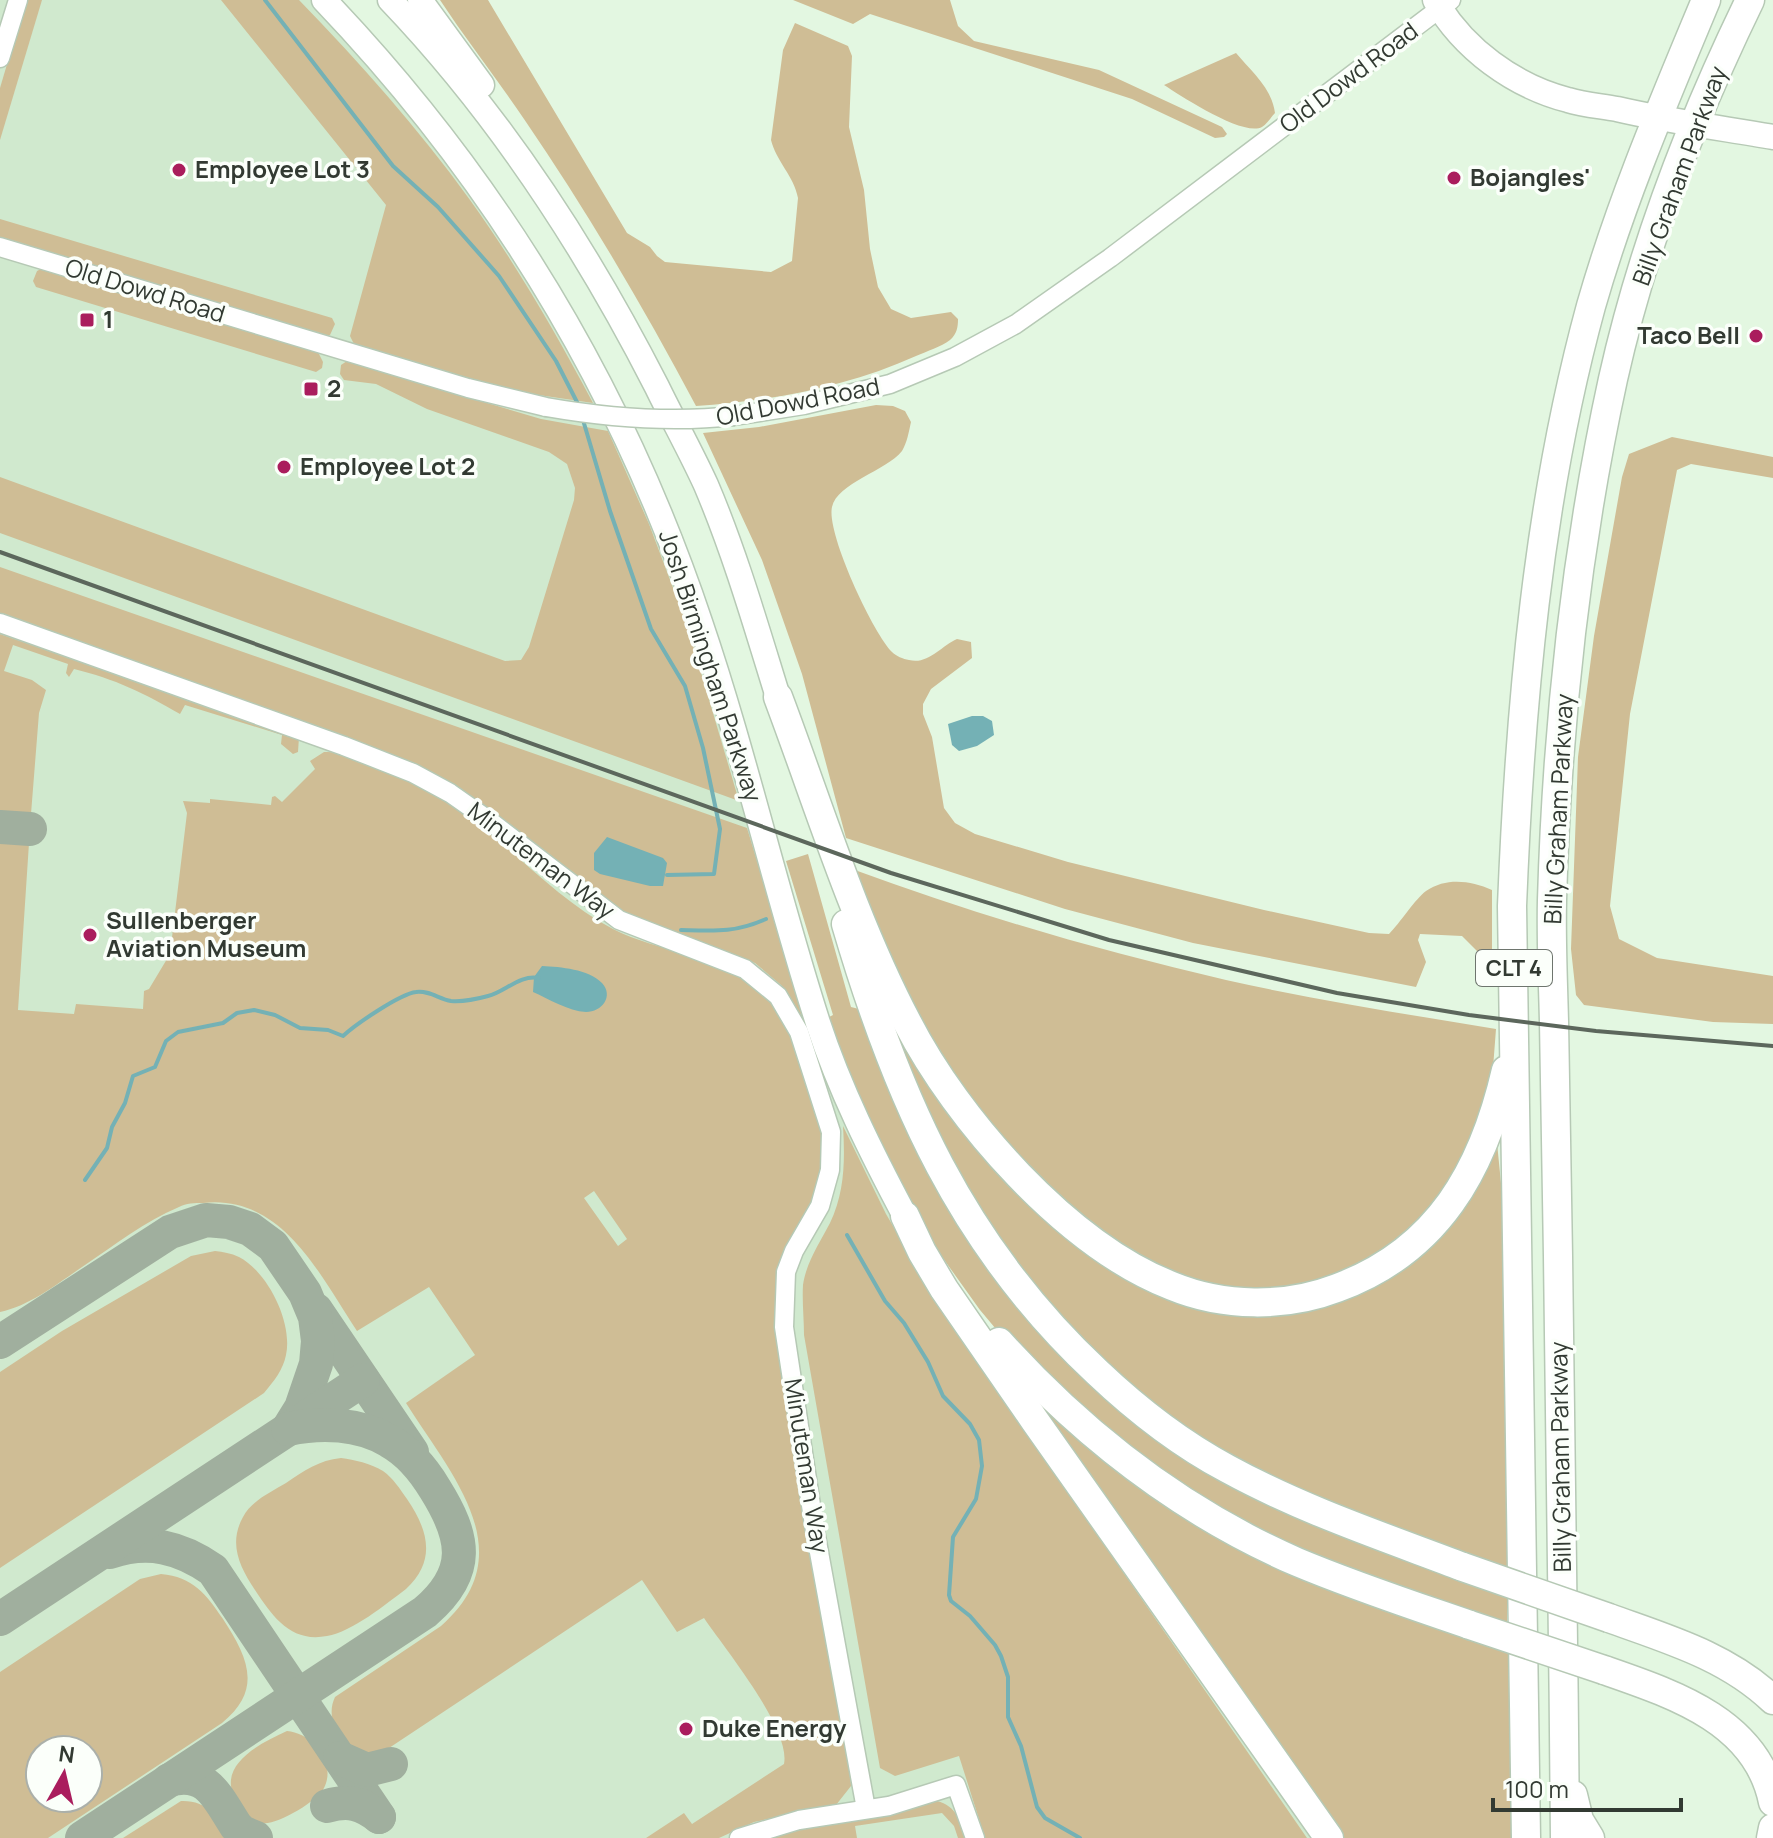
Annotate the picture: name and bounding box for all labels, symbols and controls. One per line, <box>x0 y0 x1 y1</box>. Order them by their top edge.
street label: Old Dowd Road <box>1272 14 1424 140</box>
street label: Billy Graham Parkway <box>1624 61 1734 290</box>
place label: Employee Lot 3 <box>195 152 370 185</box>
place label: Bojangles' <box>1470 160 1590 193</box>
marker: Employee Lot 3 <box>170 161 188 179</box>
marker: Bojangles' <box>1445 169 1463 187</box>
street label: Old Dowd Road <box>61 250 229 330</box>
place label: 1 <box>103 302 114 335</box>
marker: 1 <box>78 311 96 329</box>
place label: Taco Bell <box>1637 318 1740 351</box>
marker: Taco Bell <box>1747 327 1765 345</box>
street label: Old Dowd Road <box>713 369 882 433</box>
place label: 2 <box>327 371 341 404</box>
marker: 2 <box>302 380 320 398</box>
place label: Employee Lot 2 <box>300 449 475 482</box>
marker: Employee Lot 2 <box>275 458 293 476</box>
street label: Josh Birmingham Parkway <box>652 525 771 806</box>
street label: Billy Graham Parkway <box>1535 692 1580 925</box>
street label: Minuteman Way <box>461 794 623 926</box>
place label: Sullenberger Aviation Museum <box>106 903 306 964</box>
marker: Sullenberger Aviation Museum <box>81 926 99 944</box>
road number: CLT 4 <box>1476 950 1552 986</box>
street label: Billy Graham Parkway <box>1541 1341 1578 1573</box>
street label: Minuteman Way <box>777 1376 838 1556</box>
place label: Duke Energy <box>702 1711 847 1744</box>
marker: Duke Energy <box>677 1720 695 1738</box>
north arrow <box>24 1734 104 1814</box>
text: N <box>57 1738 77 1770</box>
scale bar <box>1493 1762 1681 1812</box>
text: 100 m <box>1505 1772 1569 1805</box>

